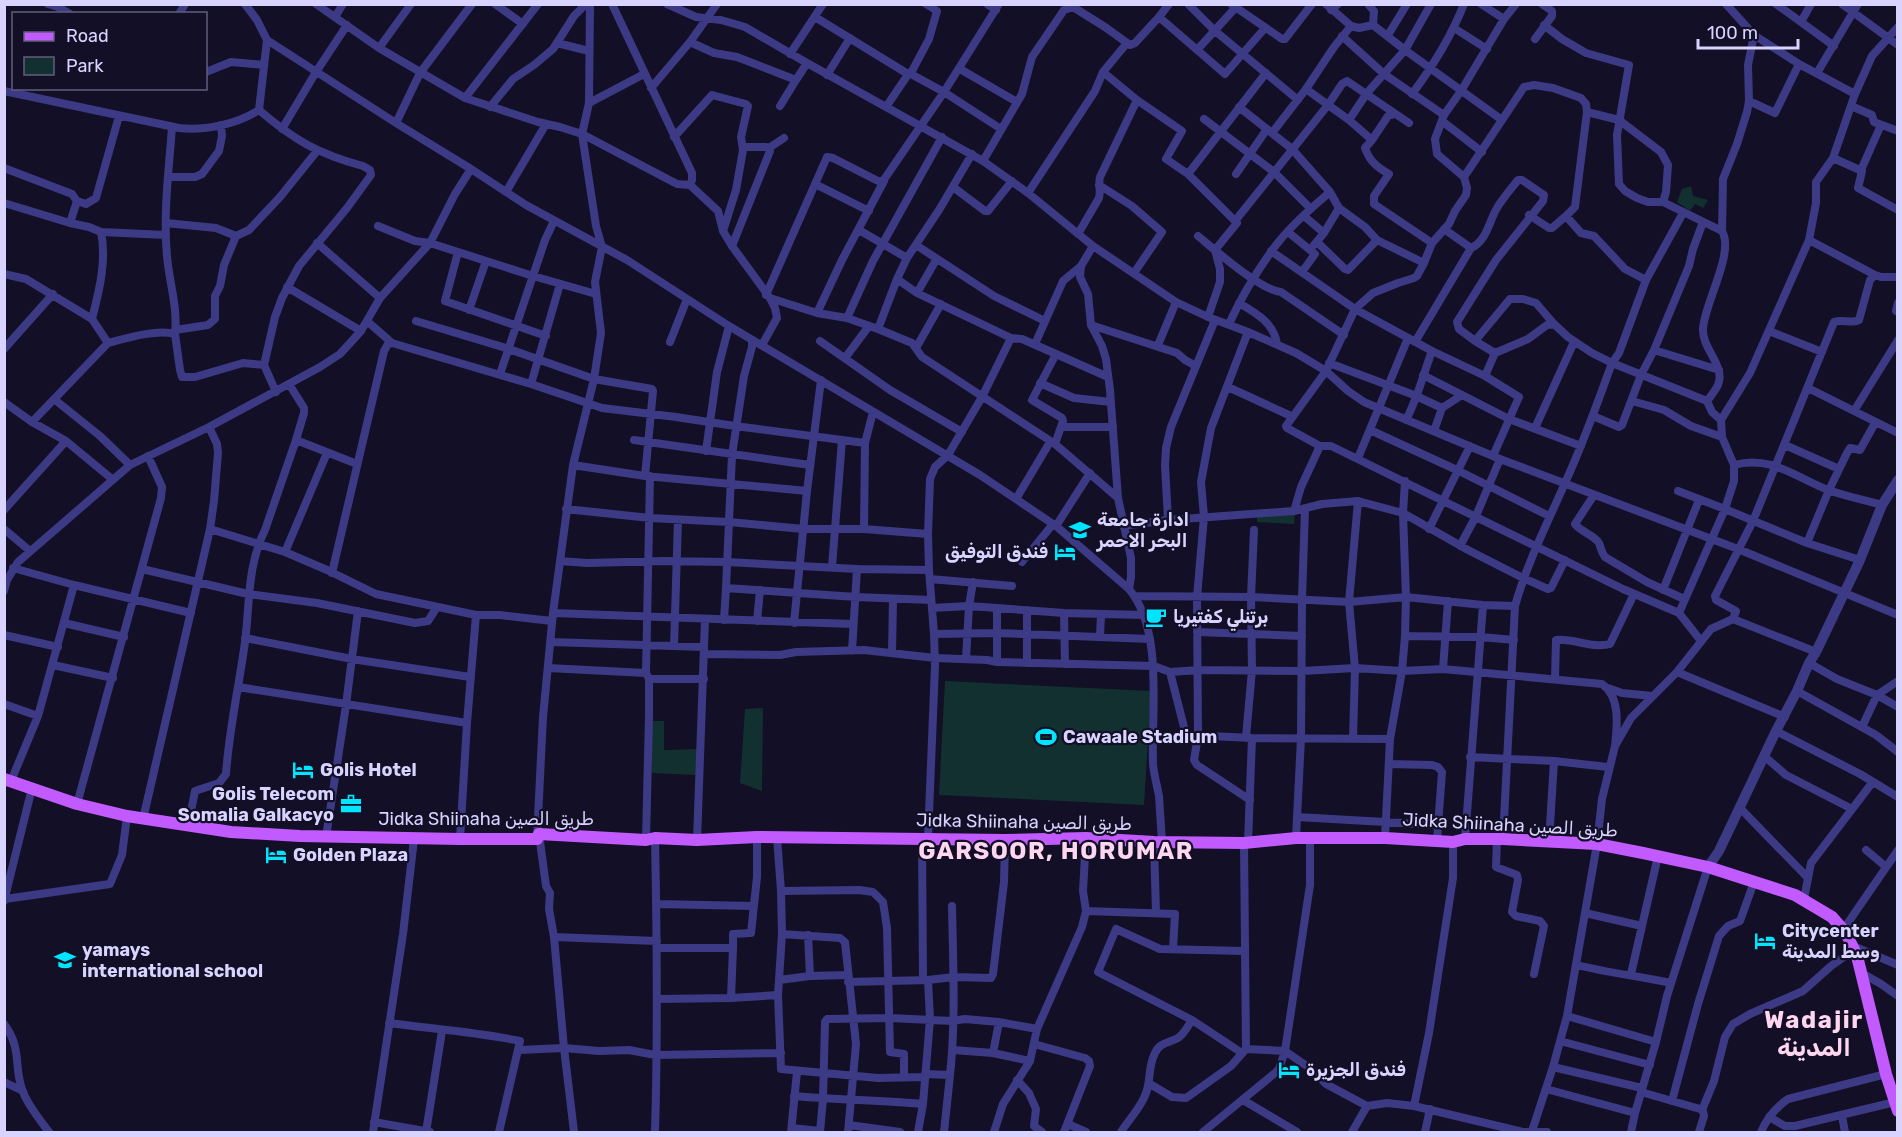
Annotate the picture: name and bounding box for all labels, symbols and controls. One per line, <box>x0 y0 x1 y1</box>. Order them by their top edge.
legend <box>12 12 207 90</box>
scale bar <box>1698 12 1798 50</box>
text: 100 m <box>1707 22 1758 44</box>
text: Road <box>66 25 109 47</box>
text: Park <box>66 55 104 77</box>
place label: ادارة جامعة البحر الاحمر <box>1096 509 1189 552</box>
school or university icon: ادارة جامعة البحر الاحمر <box>1068 518 1092 542</box>
hotel icon: فندق التوفيق <box>1053 540 1077 564</box>
place label: فندق التوفيق <box>945 541 1048 563</box>
cafe icon: برتنلي كفتيريا <box>1144 605 1168 629</box>
place label: برتنلي كفتيريا <box>1173 606 1268 631</box>
sports icon: Cawaale Stadium <box>1034 725 1058 749</box>
place label: Cawaale Stadium <box>1063 726 1217 748</box>
hotel icon: Golis Hotel <box>291 758 315 782</box>
place label: Golis Hotel <box>320 759 417 781</box>
place label: Golis Telecom Somalia Galkacyo <box>178 783 334 826</box>
office icon: Golis Telecom Somalia Galkacyo <box>339 792 363 816</box>
street label: Jidka Shiinaha طريق الصين <box>378 808 594 830</box>
street label: Jidka Shiinaha طريق الصين <box>1402 808 1618 842</box>
street label: Jidka Shiinaha طريق الصين <box>916 809 1132 835</box>
district label: GARSOOR, HORUMAR <box>918 837 1194 865</box>
hotel icon: Golden Plaza <box>264 843 288 867</box>
place label: Golden Plaza <box>293 844 408 866</box>
place label: Citycenter وسط المدينة <box>1782 920 1880 963</box>
hotel icon: Citycenter وسط المدينة <box>1753 929 1777 953</box>
place label: yamays international school <box>82 939 263 982</box>
school or university icon: yamays international school <box>53 948 77 972</box>
district label: Wadajir المدينة <box>1764 1006 1864 1062</box>
hotel icon: فندق الجزيرة <box>1277 1058 1301 1082</box>
place label: فندق الجزيرة <box>1306 1059 1406 1081</box>

